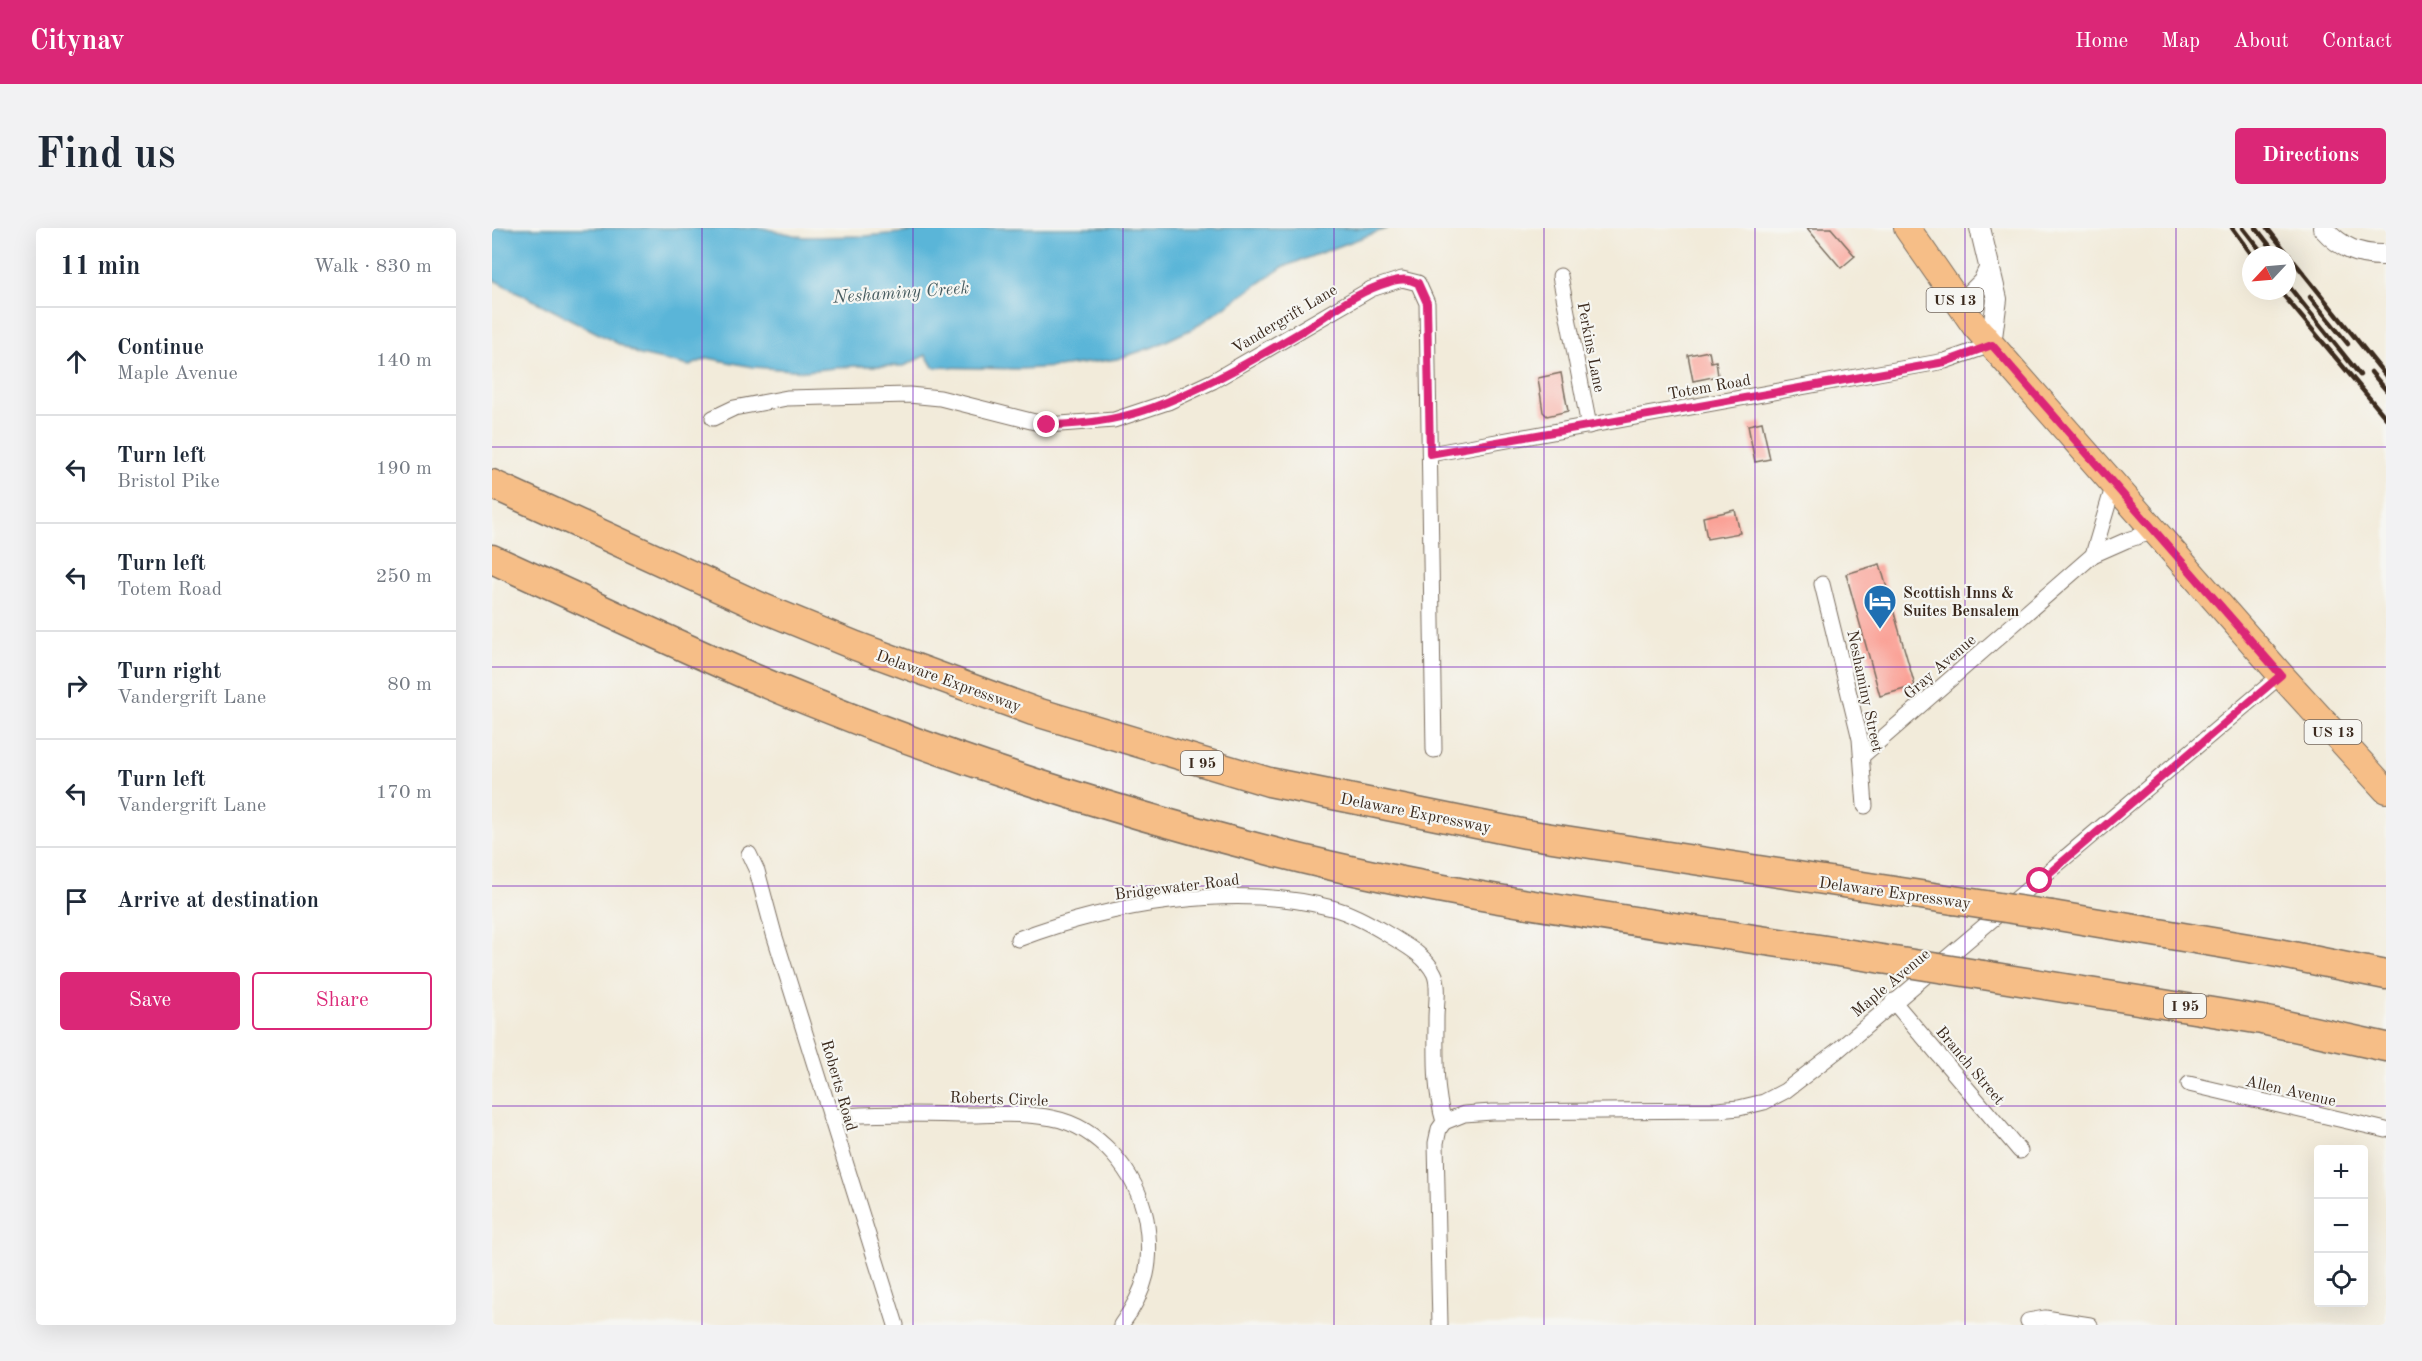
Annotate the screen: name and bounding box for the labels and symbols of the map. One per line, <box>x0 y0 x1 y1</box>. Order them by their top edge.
north arrow <box>2242 246 2296 300</box>
water label: Neshaminy Creek <box>831 279 970 307</box>
street label: Vandergrift Lane <box>1230 282 1340 357</box>
road number: US 13 <box>1926 288 1984 312</box>
street label: Perkins Lane <box>1573 301 1607 394</box>
street label: Totem Road <box>1667 373 1752 403</box>
route end <box>1033 411 1059 437</box>
hotel icon: Scottish Inns & Suites Bensalem <box>1862 583 1898 630</box>
place label: Scottish Inns & Suites Bensalem <box>1903 586 2019 620</box>
street label: Neshaminy Street <box>1843 629 1885 754</box>
street label: Gray Avenue <box>1901 632 1979 703</box>
street label: Delaware Expressway <box>874 648 1024 716</box>
road number: US 13 <box>2304 720 2362 744</box>
road number: I 95 <box>1181 751 1223 775</box>
street label: Delaware Expressway <box>1339 791 1493 837</box>
route start <box>2026 867 2052 893</box>
street label: Bridgewater Road <box>1114 872 1241 904</box>
street label: Delaware Expressway <box>1818 875 1972 913</box>
street label: Maple Avenue <box>1849 946 1933 1021</box>
road number: I 95 <box>2164 994 2206 1018</box>
street label: Branch Street <box>1932 1024 2007 1109</box>
street label: Roberts Road <box>817 1038 859 1133</box>
street label: Allen Avenue <box>2244 1074 2337 1110</box>
street label: Roberts Circle <box>949 1090 1049 1110</box>

